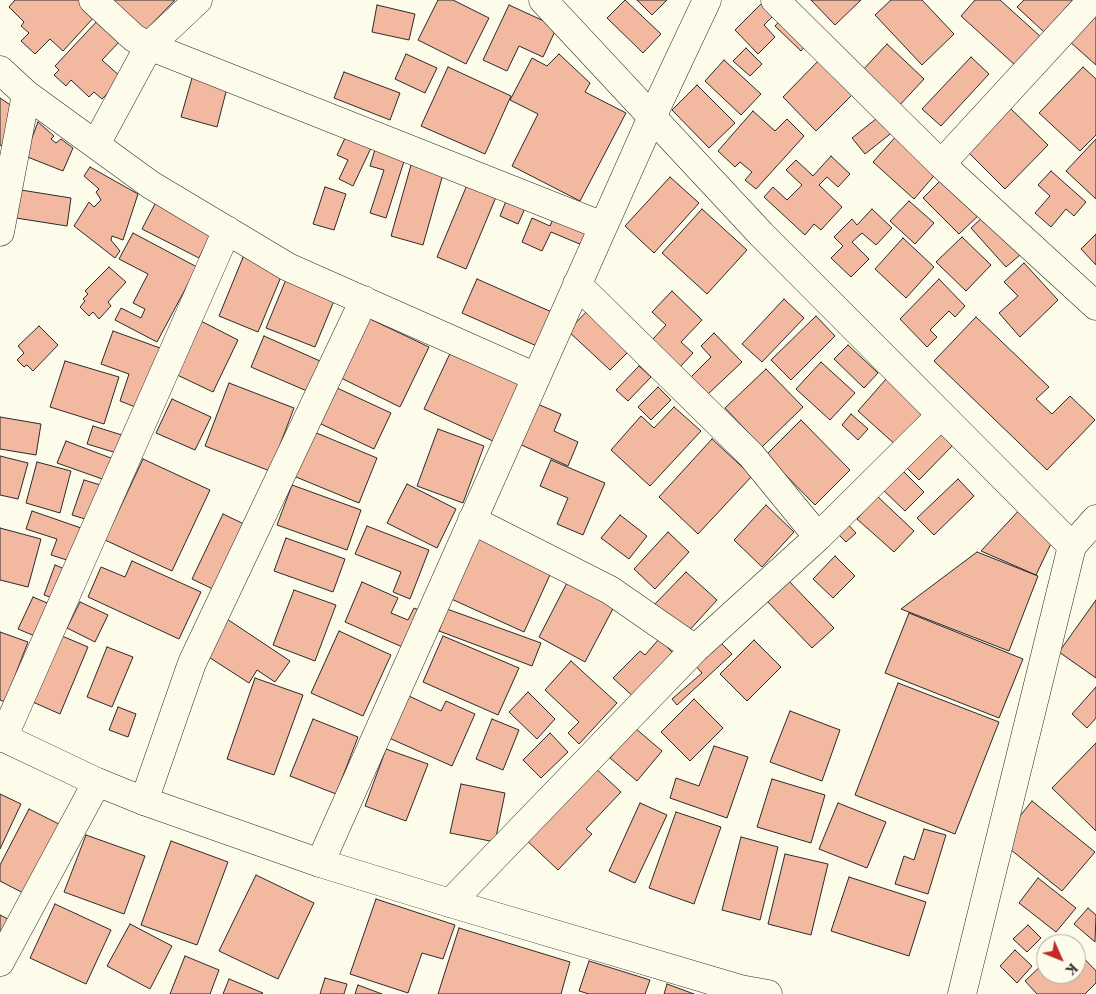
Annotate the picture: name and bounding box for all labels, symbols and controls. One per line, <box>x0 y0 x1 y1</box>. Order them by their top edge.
north arrow <box>1036 934 1086 984</box>
text: K <box>1060 958 1083 980</box>

